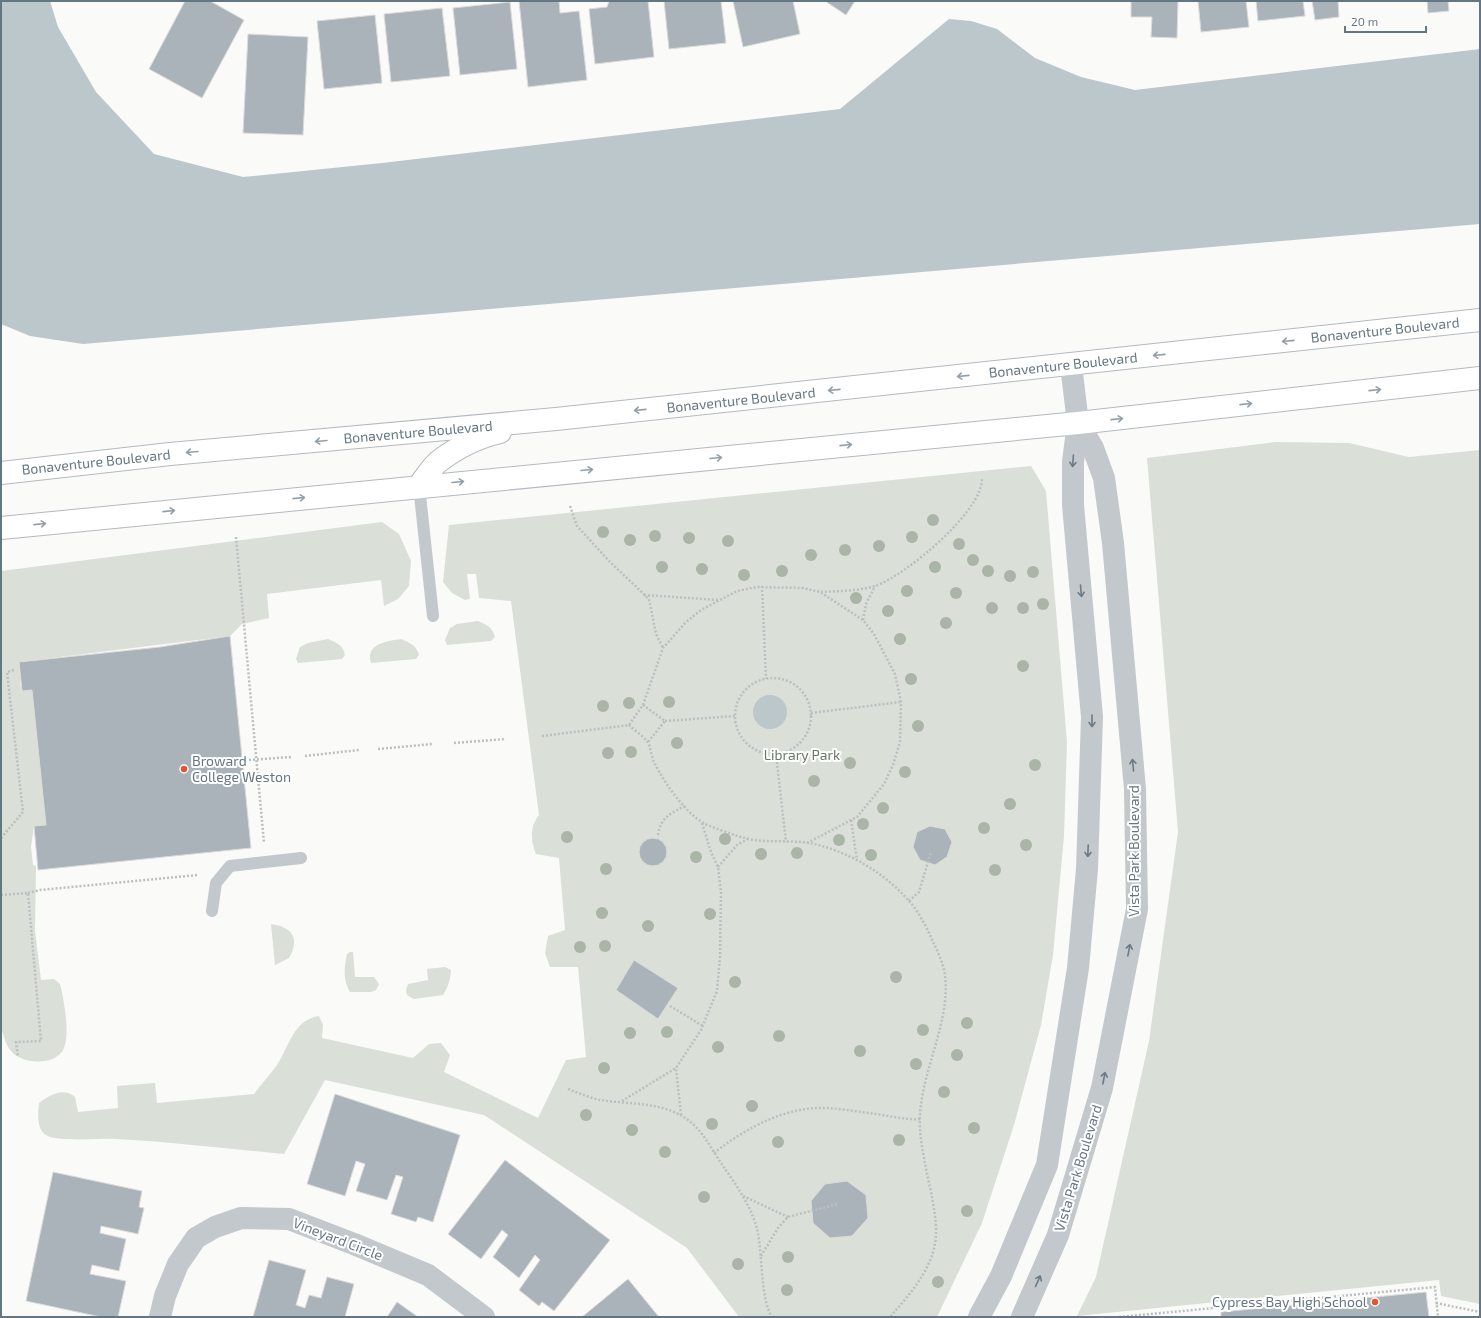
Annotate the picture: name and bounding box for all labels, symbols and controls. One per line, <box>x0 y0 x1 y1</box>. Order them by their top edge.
scale bar <box>1345 8 1426 34</box>
text: 20 m <box>1351 14 1378 28</box>
street label: Bonaventure Boulevard <box>1310 313 1460 346</box>
one-way arrow <box>1282 337 1295 345</box>
street label: Bonaventure Boulevard <box>988 348 1138 381</box>
one-way arrow <box>1153 351 1166 359</box>
one-way arrow <box>957 372 970 380</box>
street label: Bonaventure Boulevard <box>666 383 816 416</box>
one-way arrow <box>828 386 841 394</box>
one-way arrow <box>1368 386 1381 393</box>
one-way arrow <box>1239 400 1252 408</box>
one-way arrow <box>634 407 647 414</box>
one-way arrow <box>1110 415 1123 422</box>
street label: Bonaventure Boulevard <box>343 417 493 446</box>
one-way arrow <box>315 437 328 444</box>
one-way arrow <box>839 442 852 449</box>
street label: Bonaventure Boulevard <box>21 445 171 478</box>
one-way arrow <box>186 449 199 456</box>
one-way arrow <box>709 454 722 461</box>
one-way arrow <box>1070 455 1077 468</box>
one-way arrow <box>580 466 593 474</box>
one-way arrow <box>451 479 464 486</box>
one-way arrow <box>292 494 305 502</box>
one-way arrow <box>162 507 175 515</box>
one-way arrow <box>33 520 46 528</box>
one-way arrow <box>1077 584 1085 597</box>
one-way arrow <box>1088 714 1096 727</box>
park label: Library Park <box>764 746 840 763</box>
place label: Broward College Weston <box>192 752 291 785</box>
one-way arrow <box>1129 759 1137 772</box>
marker: Broward College Weston <box>179 764 189 774</box>
street label: Vista Park Boulevard <box>1125 785 1142 917</box>
one-way arrow <box>1084 844 1092 857</box>
one-way arrow <box>1125 944 1133 957</box>
one-way arrow <box>1100 1072 1108 1085</box>
street label: Vista Park Boulevard <box>1050 1102 1105 1233</box>
street label: Vineyard Circle <box>291 1214 385 1263</box>
one-way arrow <box>1035 1276 1042 1288</box>
place label: Cypress Bay High School <box>1212 1293 1368 1310</box>
marker: Cypress Bay High School <box>1370 1297 1380 1307</box>

